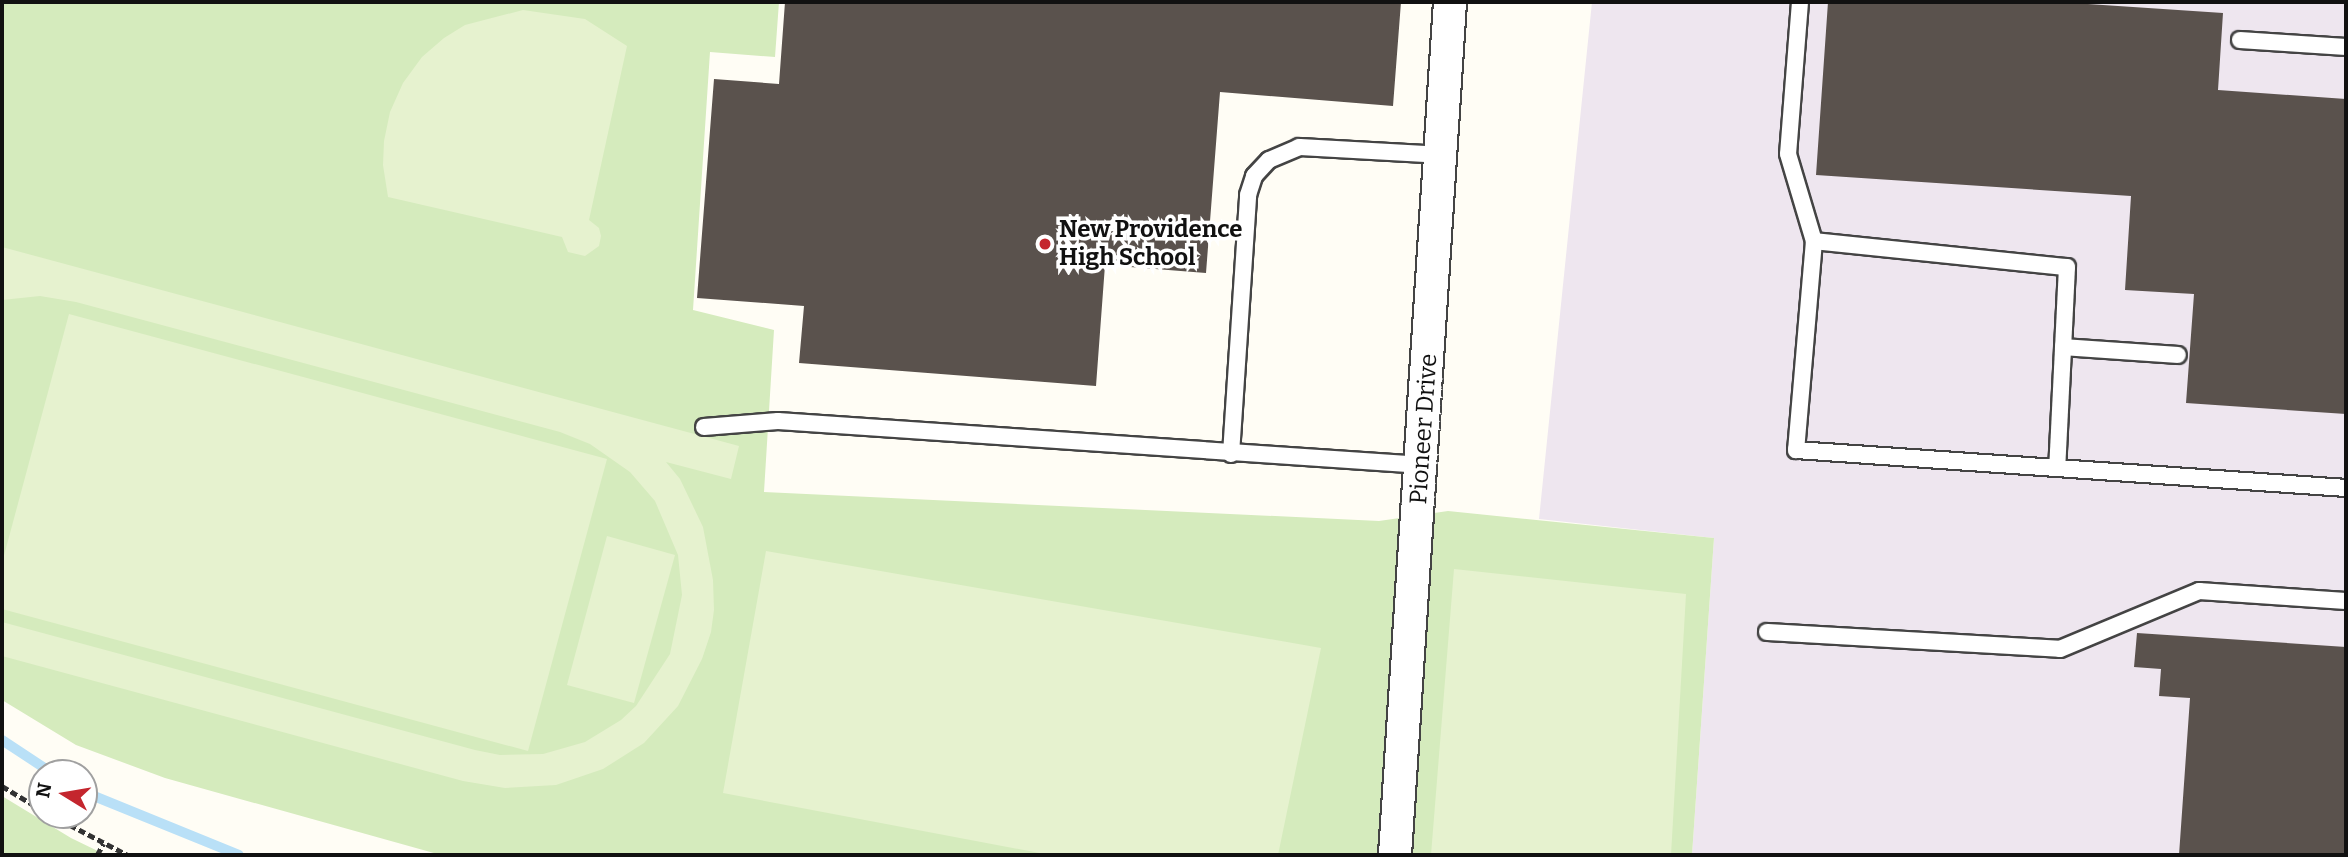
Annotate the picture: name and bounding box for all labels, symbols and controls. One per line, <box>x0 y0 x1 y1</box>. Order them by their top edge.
place label: New Providence High School <box>1059 216 1242 272</box>
marker: New Providence High School <box>1037 236 1053 252</box>
street label: Pioneer Drive <box>1404 353 1444 505</box>
north arrow <box>28 759 98 829</box>
text: N <box>31 781 57 800</box>

